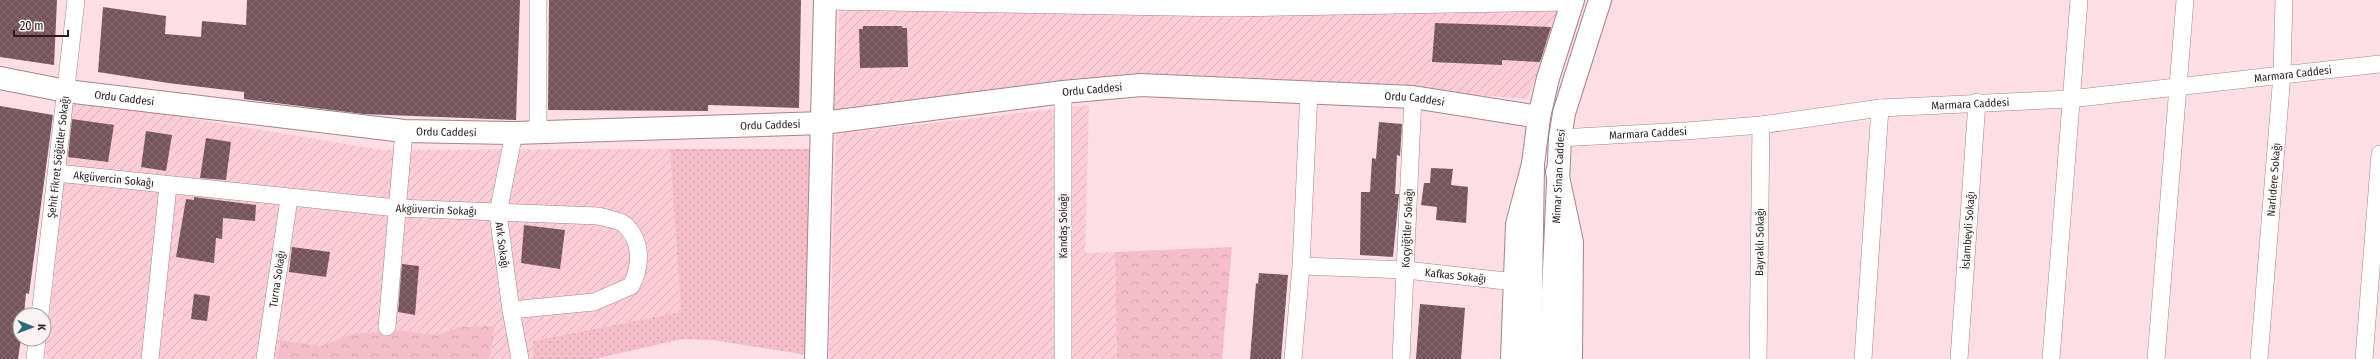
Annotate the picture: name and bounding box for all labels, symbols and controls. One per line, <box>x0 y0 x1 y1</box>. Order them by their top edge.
scale bar <box>14 12 68 38</box>
text: 20 m <box>20 19 44 33</box>
street label: Marmara Caddesi <box>2253 63 2332 85</box>
street label: Ordu Caddesi <box>1062 81 1123 99</box>
street label: Ordu Caddesi <box>94 88 155 108</box>
street label: Ordu Caddesi <box>1384 90 1446 109</box>
street label: Şehit Fikret Söğütler Sokağı <box>45 95 72 219</box>
street label: Marmara Caddesi <box>1931 96 2010 113</box>
street label: Ordu Caddesi <box>740 118 801 133</box>
street label: Ordu Caddesi <box>416 125 477 139</box>
street label: Marmara Caddesi <box>1609 125 1687 142</box>
street label: Mimar Sinan Caddesi <box>1550 128 1568 224</box>
street label: Narlıdere Sokağı <box>2265 142 2283 217</box>
street label: Akgüvercin Sokağı <box>73 169 155 190</box>
street label: Koçyiğitler Sokağı <box>1399 188 1416 268</box>
street label: İslambeyli Sokağı <box>1958 191 1978 270</box>
street label: Kandaş Sokağı <box>1057 194 1070 258</box>
street label: Akgüvercin Sokağı <box>395 202 477 218</box>
street label: Bayraklı Sokağı <box>1753 208 1767 276</box>
street label: Ark Sokağı <box>492 221 511 269</box>
street label: Turna Sokağı <box>267 250 288 308</box>
street label: Kafkas Sokağı <box>1424 266 1487 286</box>
north arrow <box>12 307 52 347</box>
text: K <box>35 324 48 331</box>

